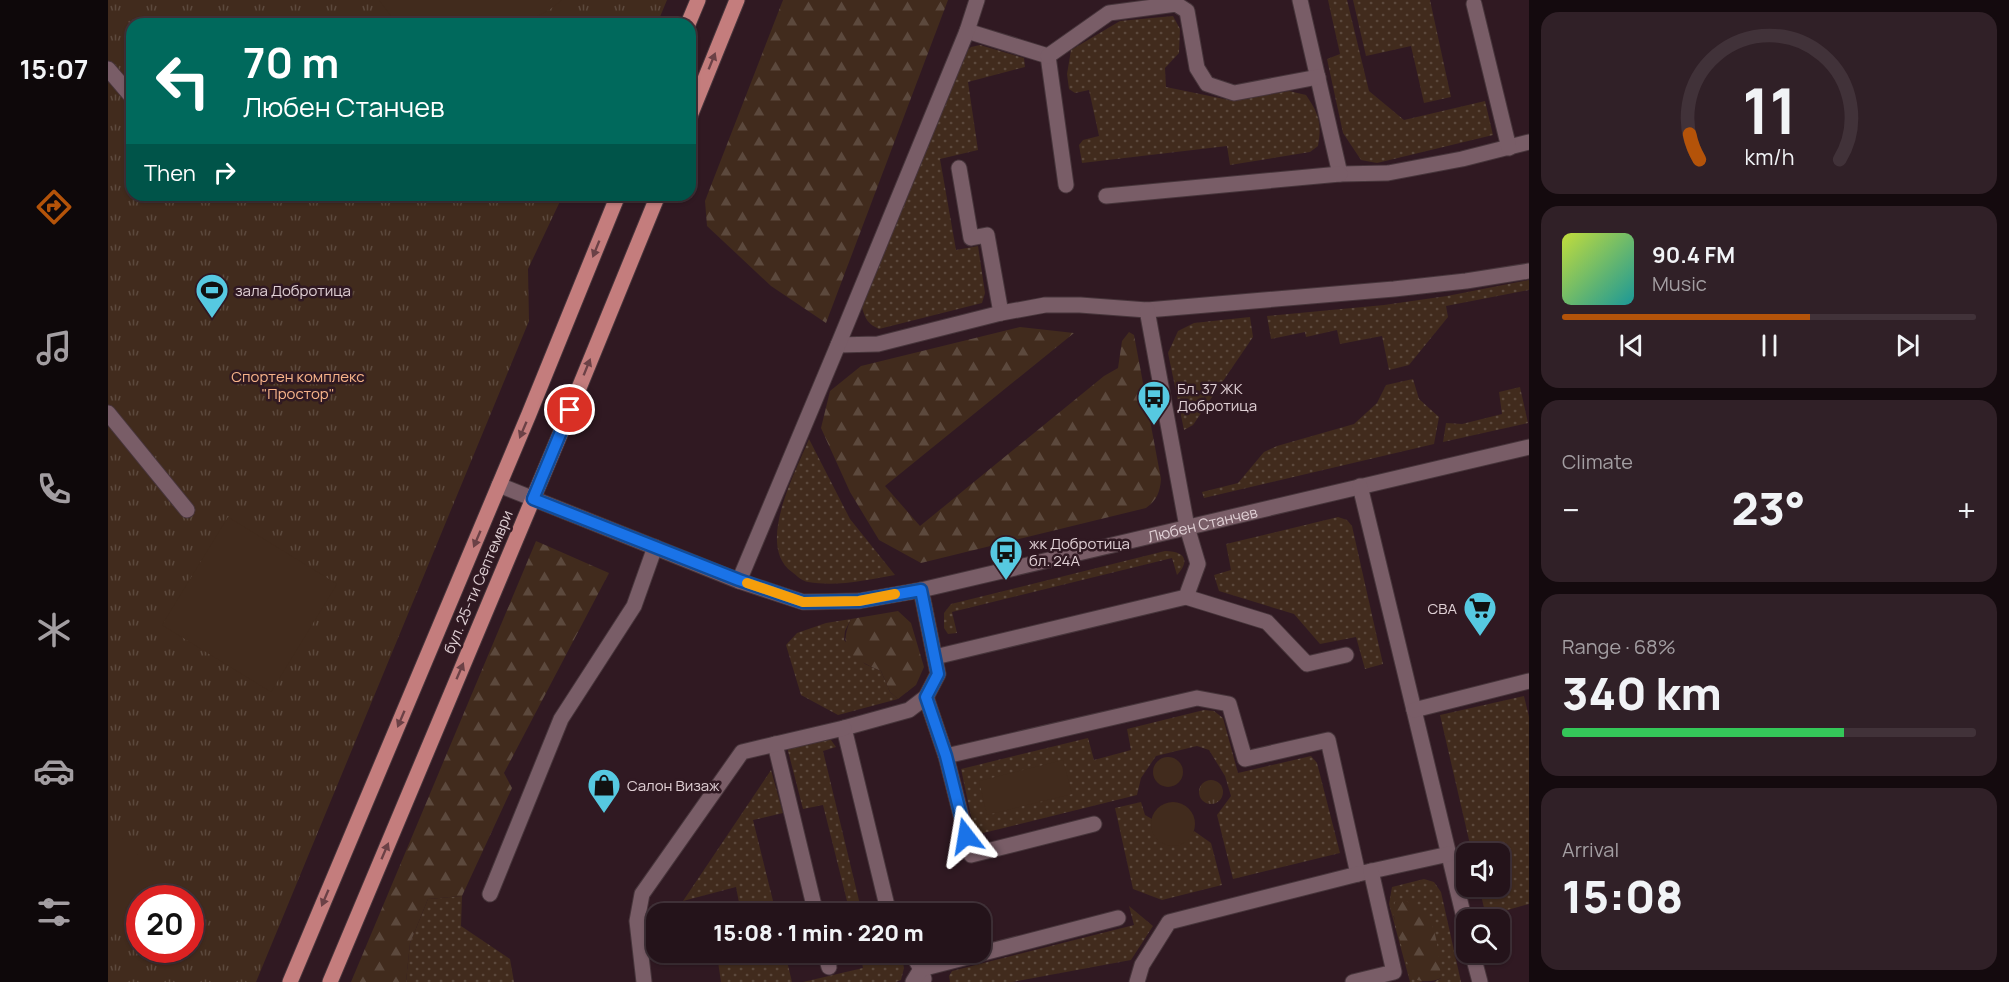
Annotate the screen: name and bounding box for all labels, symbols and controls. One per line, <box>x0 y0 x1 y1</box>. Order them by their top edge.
text: 70 m <box>243 33 339 91</box>
icon: left <box>144 42 222 120</box>
text: 15:07 <box>19 50 89 87</box>
one-way arrow <box>707 52 717 70</box>
text: 11 <box>1742 67 1796 153</box>
text: Любен Станчев <box>243 88 444 125</box>
text: km/h <box>1744 142 1794 171</box>
icon: right <box>208 156 241 189</box>
text: Then <box>144 158 196 188</box>
icon: directions <box>33 186 75 228</box>
one-way arrow <box>591 240 600 258</box>
text: 90.4 FM <box>1652 240 1735 270</box>
text: Music <box>1652 270 1707 297</box>
sports icon: зала Добротица <box>194 272 230 319</box>
place label: зала Добротица <box>235 280 351 301</box>
icon: music <box>33 327 75 369</box>
icon: previous <box>1615 329 1648 362</box>
icon: pause <box>1753 329 1786 362</box>
icon: next <box>1891 329 1924 362</box>
one-way arrow <box>582 358 592 376</box>
park label: Спортен комплекс "Простор" <box>231 366 365 404</box>
place label: Бл. 37 ЖК Добротица <box>1177 378 1257 416</box>
bus stop icon: Бл. 37 ЖК Добротица <box>1136 379 1172 426</box>
pin <box>544 384 595 435</box>
icon: arrive <box>553 393 586 426</box>
one-way arrow <box>518 421 527 438</box>
text: Climate <box>1562 448 1633 475</box>
icon: phone <box>33 468 75 510</box>
text: 23° <box>1731 477 1805 539</box>
text: − <box>1562 487 1580 532</box>
text: + <box>1957 487 1976 532</box>
street label: Любен Станчев <box>1146 501 1259 547</box>
street label: бул. 25-ти Септември <box>438 507 518 657</box>
one-way arrow <box>472 530 481 547</box>
place label: жк Добротица бл. 24А <box>1029 533 1130 571</box>
bus stop icon: жк Добротица бл. 24А <box>988 534 1024 581</box>
supermarket icon: CBA <box>1462 590 1498 637</box>
place label: CBA <box>1428 598 1457 619</box>
icon: climate <box>33 609 75 651</box>
text: Range · 68% <box>1562 633 1676 660</box>
one-way arrow <box>456 662 465 680</box>
text: 340 km <box>1562 662 1722 724</box>
one-way arrow <box>396 710 406 728</box>
icon: car <box>33 750 75 792</box>
shop icon: Салон Визаж <box>586 767 622 814</box>
place label: Салон Визаж <box>627 775 720 796</box>
position arrow <box>934 804 998 868</box>
text: Arrival <box>1562 836 1619 863</box>
one-way arrow <box>380 841 390 859</box>
map controls <box>1456 843 1510 963</box>
button: sound <box>1456 843 1510 897</box>
text: 15:08 <box>1562 865 1683 927</box>
speed limit sign: 20 <box>126 885 204 963</box>
one-way arrow <box>320 890 330 908</box>
icon: filters <box>33 891 75 933</box>
button: search <box>1456 909 1510 963</box>
text: 15:08 · 1 min · 220 m <box>713 918 924 948</box>

